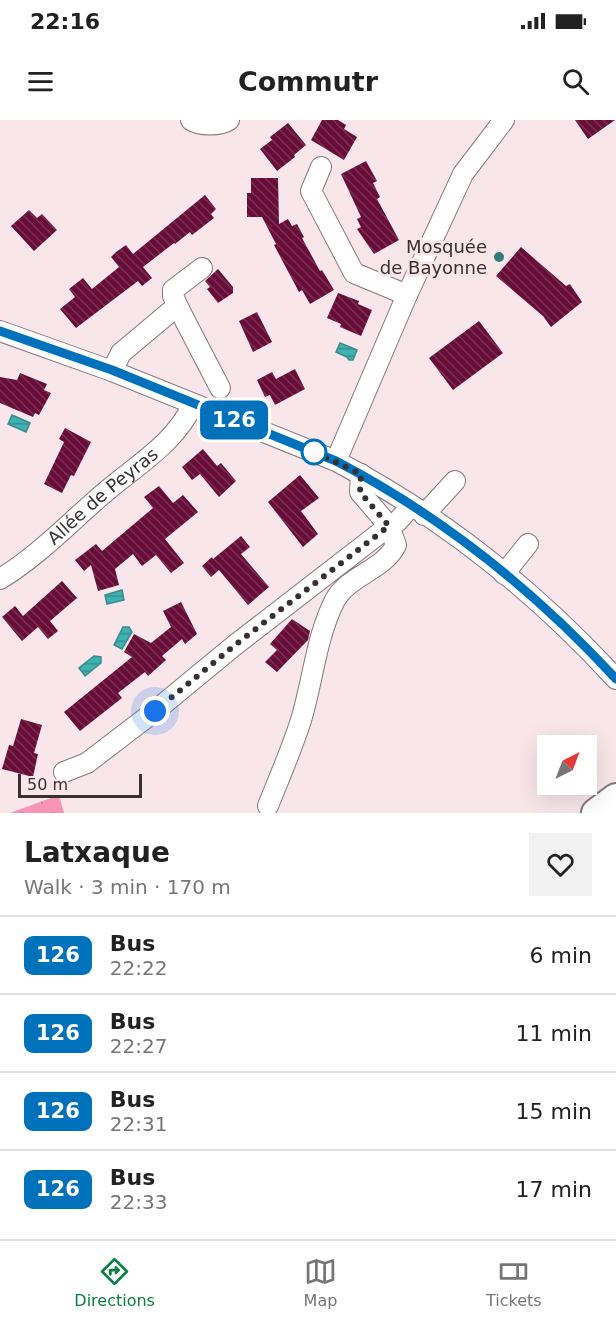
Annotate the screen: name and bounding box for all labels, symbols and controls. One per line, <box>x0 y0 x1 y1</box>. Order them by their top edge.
text: 22:16 <box>30 9 100 34</box>
icon: menu <box>24 65 57 98</box>
icon: search <box>559 65 592 98</box>
text: Commutr <box>238 66 378 97</box>
place label: Mosquée de Bayonne <box>380 236 487 278</box>
marker: Mosquée de Bayonne <box>492 250 506 264</box>
line badge: 126 <box>200 400 268 440</box>
text: 126 <box>212 408 256 432</box>
unlabelled marker <box>301 439 327 465</box>
street label: Allée de Peyras <box>43 443 162 549</box>
your location <box>140 696 170 726</box>
north arrow <box>537 735 597 795</box>
map controls <box>537 735 597 795</box>
scale bar <box>18 771 142 798</box>
text: 50 m <box>27 775 68 794</box>
button: heart <box>529 833 592 896</box>
text: Latxaque <box>24 836 170 869</box>
text: Walk · 3 min · 170 m <box>24 875 231 899</box>
text: Bus <box>110 931 155 956</box>
text: 126 <box>36 943 80 967</box>
text: 6 min <box>530 943 592 968</box>
text: 22:22 <box>110 956 167 980</box>
text: Bus <box>110 1009 155 1034</box>
text: 126 <box>36 1021 80 1045</box>
text: 11 min <box>516 1021 592 1046</box>
text: 22:27 <box>110 1034 167 1058</box>
text: Bus <box>110 1087 155 1112</box>
text: 126 <box>36 1099 80 1123</box>
text: 15 min <box>516 1099 592 1124</box>
text: 22:31 <box>110 1112 167 1136</box>
text: Bus <box>110 1165 155 1190</box>
text: 126 <box>36 1177 80 1201</box>
text: 17 min <box>516 1177 592 1202</box>
text: 22:33 <box>110 1190 167 1214</box>
tab: Directions <box>74 1255 155 1310</box>
tab: Map <box>304 1255 337 1310</box>
tab: Tickets <box>486 1255 542 1310</box>

